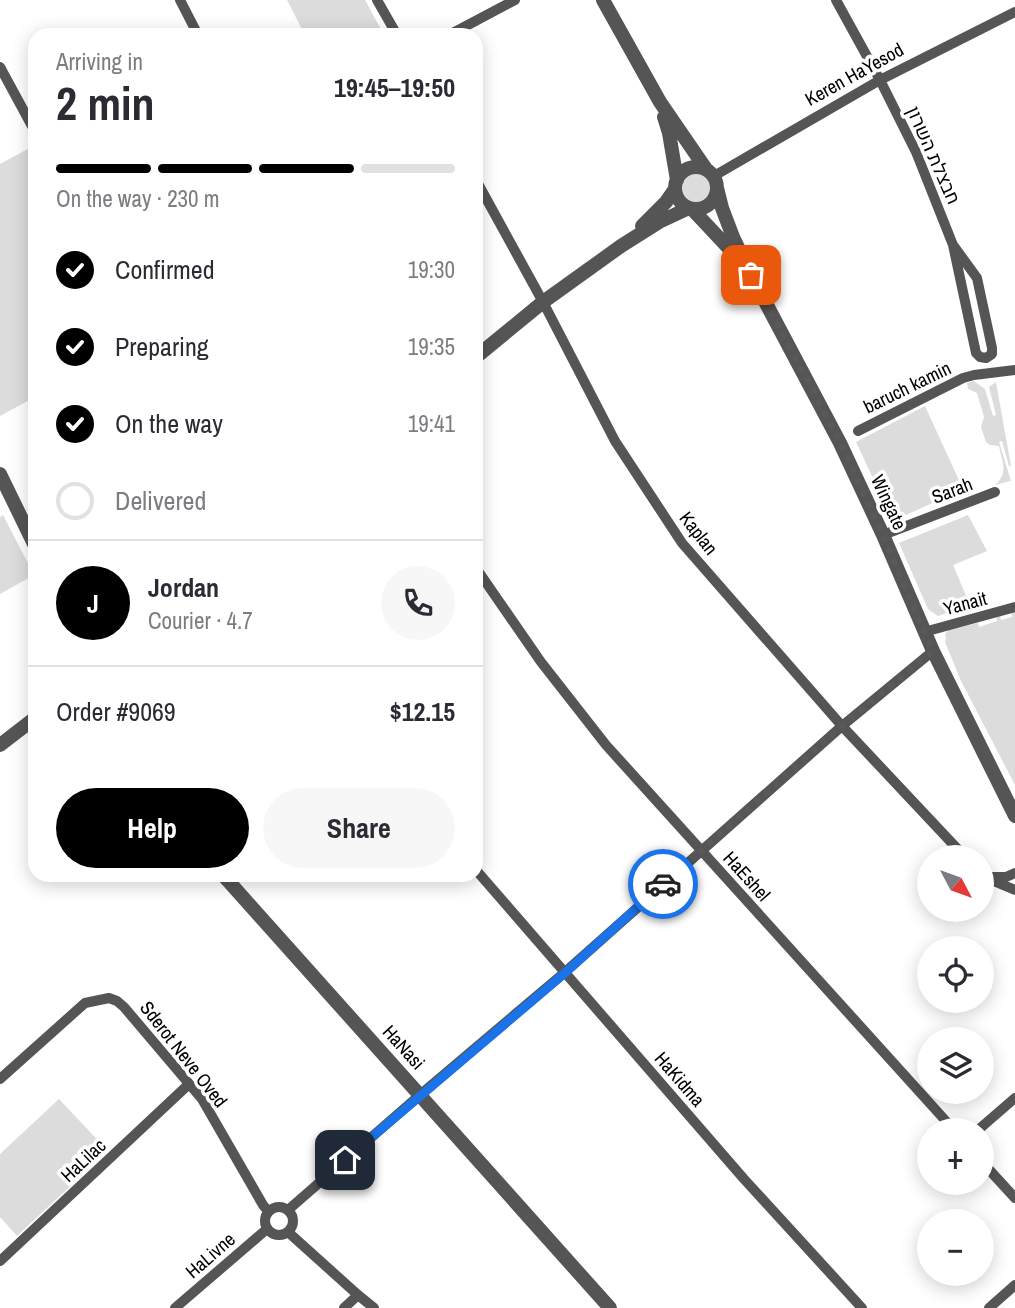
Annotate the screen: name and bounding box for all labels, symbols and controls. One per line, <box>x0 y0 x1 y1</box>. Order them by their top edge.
street label: Keren HaYesod <box>800 36 908 112</box>
text: Arriving in <box>56 46 143 77</box>
text: 19:45–19:50 <box>334 70 455 105</box>
text: 2 min <box>56 72 155 134</box>
street label: חבצלת השרון <box>901 102 967 208</box>
text: On the way · 230 m <box>56 183 220 214</box>
pin <box>721 245 781 305</box>
icon: check <box>56 251 94 289</box>
text: Confirmed <box>115 252 215 287</box>
text: 19:30 <box>408 254 455 285</box>
icon: bag <box>732 256 770 294</box>
icon: check <box>56 328 94 366</box>
text: Preparing <box>115 329 209 364</box>
text: 19:35 <box>408 331 455 362</box>
street label: baruch kamin <box>859 355 955 419</box>
icon: check <box>56 405 94 443</box>
text: On the way <box>115 406 223 441</box>
text: 19:41 <box>408 408 455 439</box>
street label: Wingate <box>865 470 913 534</box>
street label: Sarah <box>928 470 976 510</box>
text: Delivered <box>115 483 206 518</box>
street label: Kaplan <box>674 506 724 560</box>
button: phone <box>381 566 455 640</box>
text: Jordan <box>148 570 219 605</box>
street label: Yanait <box>940 585 990 621</box>
text: J <box>87 586 99 621</box>
text: Courier · 4.7 <box>148 605 253 636</box>
text: Order #9069 <box>56 694 176 729</box>
text: $12.15 <box>390 694 455 729</box>
button: Help <box>56 788 249 868</box>
button: Share <box>263 788 455 868</box>
street label: HaEshel <box>718 845 776 907</box>
north arrow <box>917 845 994 922</box>
map controls <box>917 845 994 1286</box>
courier <box>628 849 698 919</box>
icon: car <box>644 865 682 903</box>
button: locate <box>917 936 994 1013</box>
street label: Sderot Neve Oved <box>134 995 234 1113</box>
street label: HaNasi <box>377 1019 431 1075</box>
button: layers <box>917 1027 994 1104</box>
street label: HaKidma <box>649 1046 711 1112</box>
button: + <box>917 1118 994 1195</box>
pin <box>315 1130 375 1190</box>
street label: HaLilac <box>55 1132 111 1188</box>
icon: home <box>326 1141 364 1179</box>
button: − <box>917 1209 994 1286</box>
street label: HaLivne <box>180 1226 240 1284</box>

